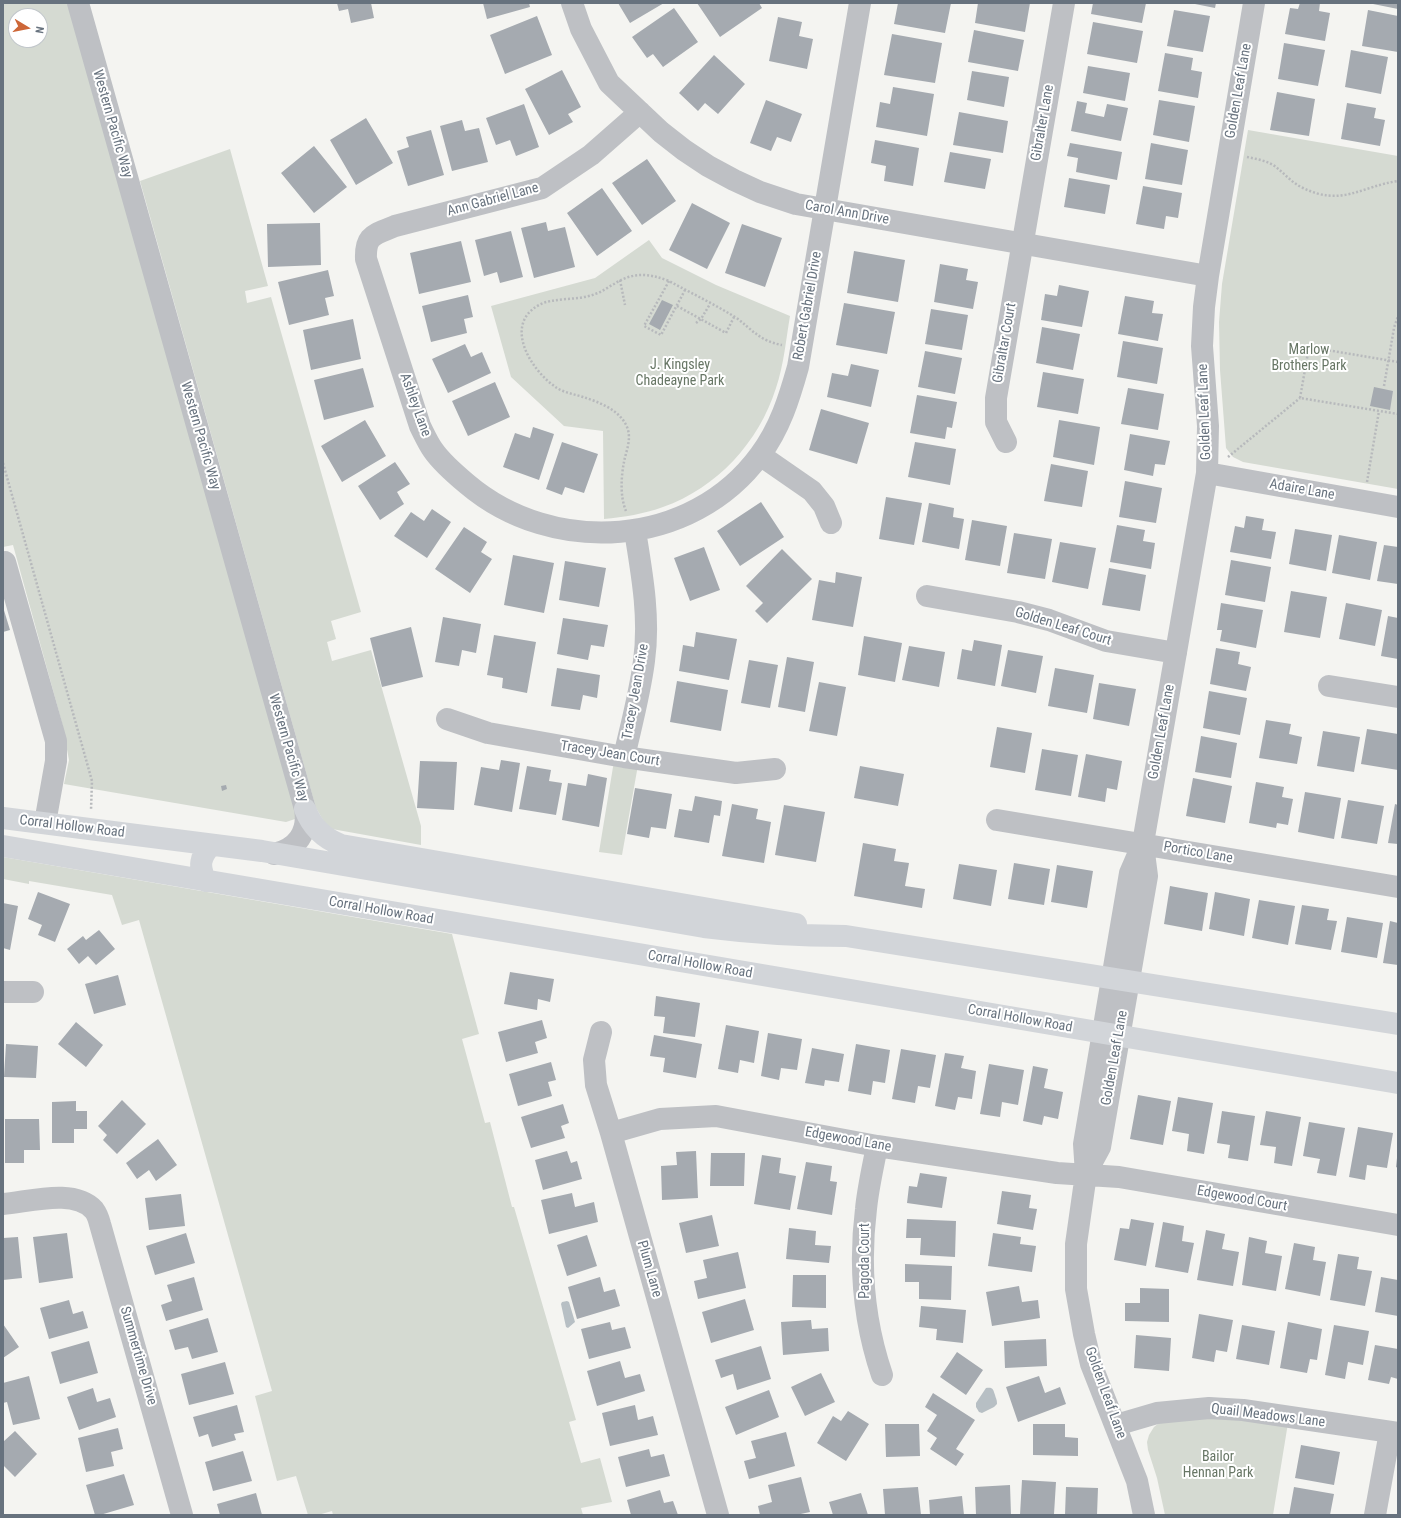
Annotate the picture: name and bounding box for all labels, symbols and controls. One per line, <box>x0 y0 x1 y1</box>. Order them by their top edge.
north arrow <box>8 8 48 48</box>
text: N <box>32 26 46 34</box>
street label: Golden Leaf Lane <box>1222 42 1256 140</box>
street label: Western Pacific Way <box>89 68 135 180</box>
street label: Gibralter Lane <box>1028 84 1058 162</box>
street label: Ann Gabriel Lane <box>445 180 541 220</box>
street label: Carol Ann Drive <box>804 197 890 229</box>
street label: Robert Gabriel Drive <box>790 250 826 362</box>
street label: Gibraltar Court <box>990 302 1020 384</box>
park label: Marlow Brothers Park <box>1271 342 1347 374</box>
park label: J. Kingsley Chadeayne Park <box>636 357 724 390</box>
street label: Golden Leaf Lane <box>1195 364 1215 460</box>
street label: Ashley Lane <box>396 371 434 439</box>
street label: Western Pacific Way <box>177 380 223 492</box>
street label: Adaire Lane <box>1268 476 1336 504</box>
street label: Golden Leaf Court <box>1013 604 1113 650</box>
street label: Tracey Jean Drive <box>619 643 653 741</box>
street label: Golden Leaf Lane <box>1145 683 1179 781</box>
street label: Western Pacific Way <box>265 692 311 804</box>
street label: Tracey Jean Court <box>559 738 661 770</box>
street label: Corral Hollow Road <box>18 812 126 842</box>
street label: Portico Lane <box>1162 839 1234 867</box>
street label: Corral Hollow Road <box>327 894 435 928</box>
street label: Corral Hollow Road <box>646 948 754 982</box>
street label: Corral Hollow Road <box>966 1002 1074 1036</box>
street label: Golden Leaf Lane <box>1098 1009 1132 1107</box>
street label: Edgewood Lane <box>804 1124 892 1156</box>
street label: Edgewood Court <box>1196 1183 1288 1215</box>
street label: Pagoda Court <box>857 1223 873 1299</box>
street label: Plum Lane <box>633 1239 665 1299</box>
street label: Summertime Drive <box>116 1305 160 1407</box>
street label: Golden Leaf Lane <box>1081 1345 1129 1441</box>
street label: Quail Meadows Lane <box>1210 1401 1326 1431</box>
park label: Bailor Hennan Park <box>1183 1449 1253 1482</box>

